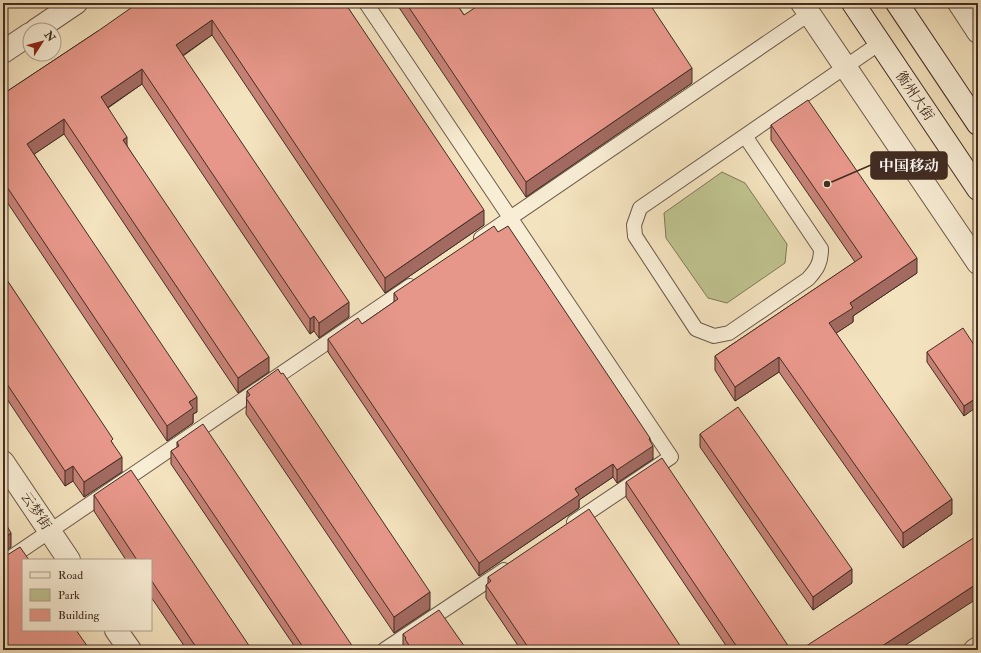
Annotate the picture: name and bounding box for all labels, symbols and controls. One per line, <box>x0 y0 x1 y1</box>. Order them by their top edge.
north arrow <box>22 22 62 62</box>
text: N <box>41 28 59 45</box>
street label: 衡州大街 <box>892 68 938 124</box>
callout: 中国移动 <box>871 152 947 179</box>
text: 中国移动 <box>879 157 939 176</box>
street label: 云梦街 <box>17 489 55 533</box>
legend <box>22 559 152 631</box>
text: Road <box>58 568 83 583</box>
text: Park <box>58 588 80 603</box>
text: Building <box>58 608 101 623</box>

